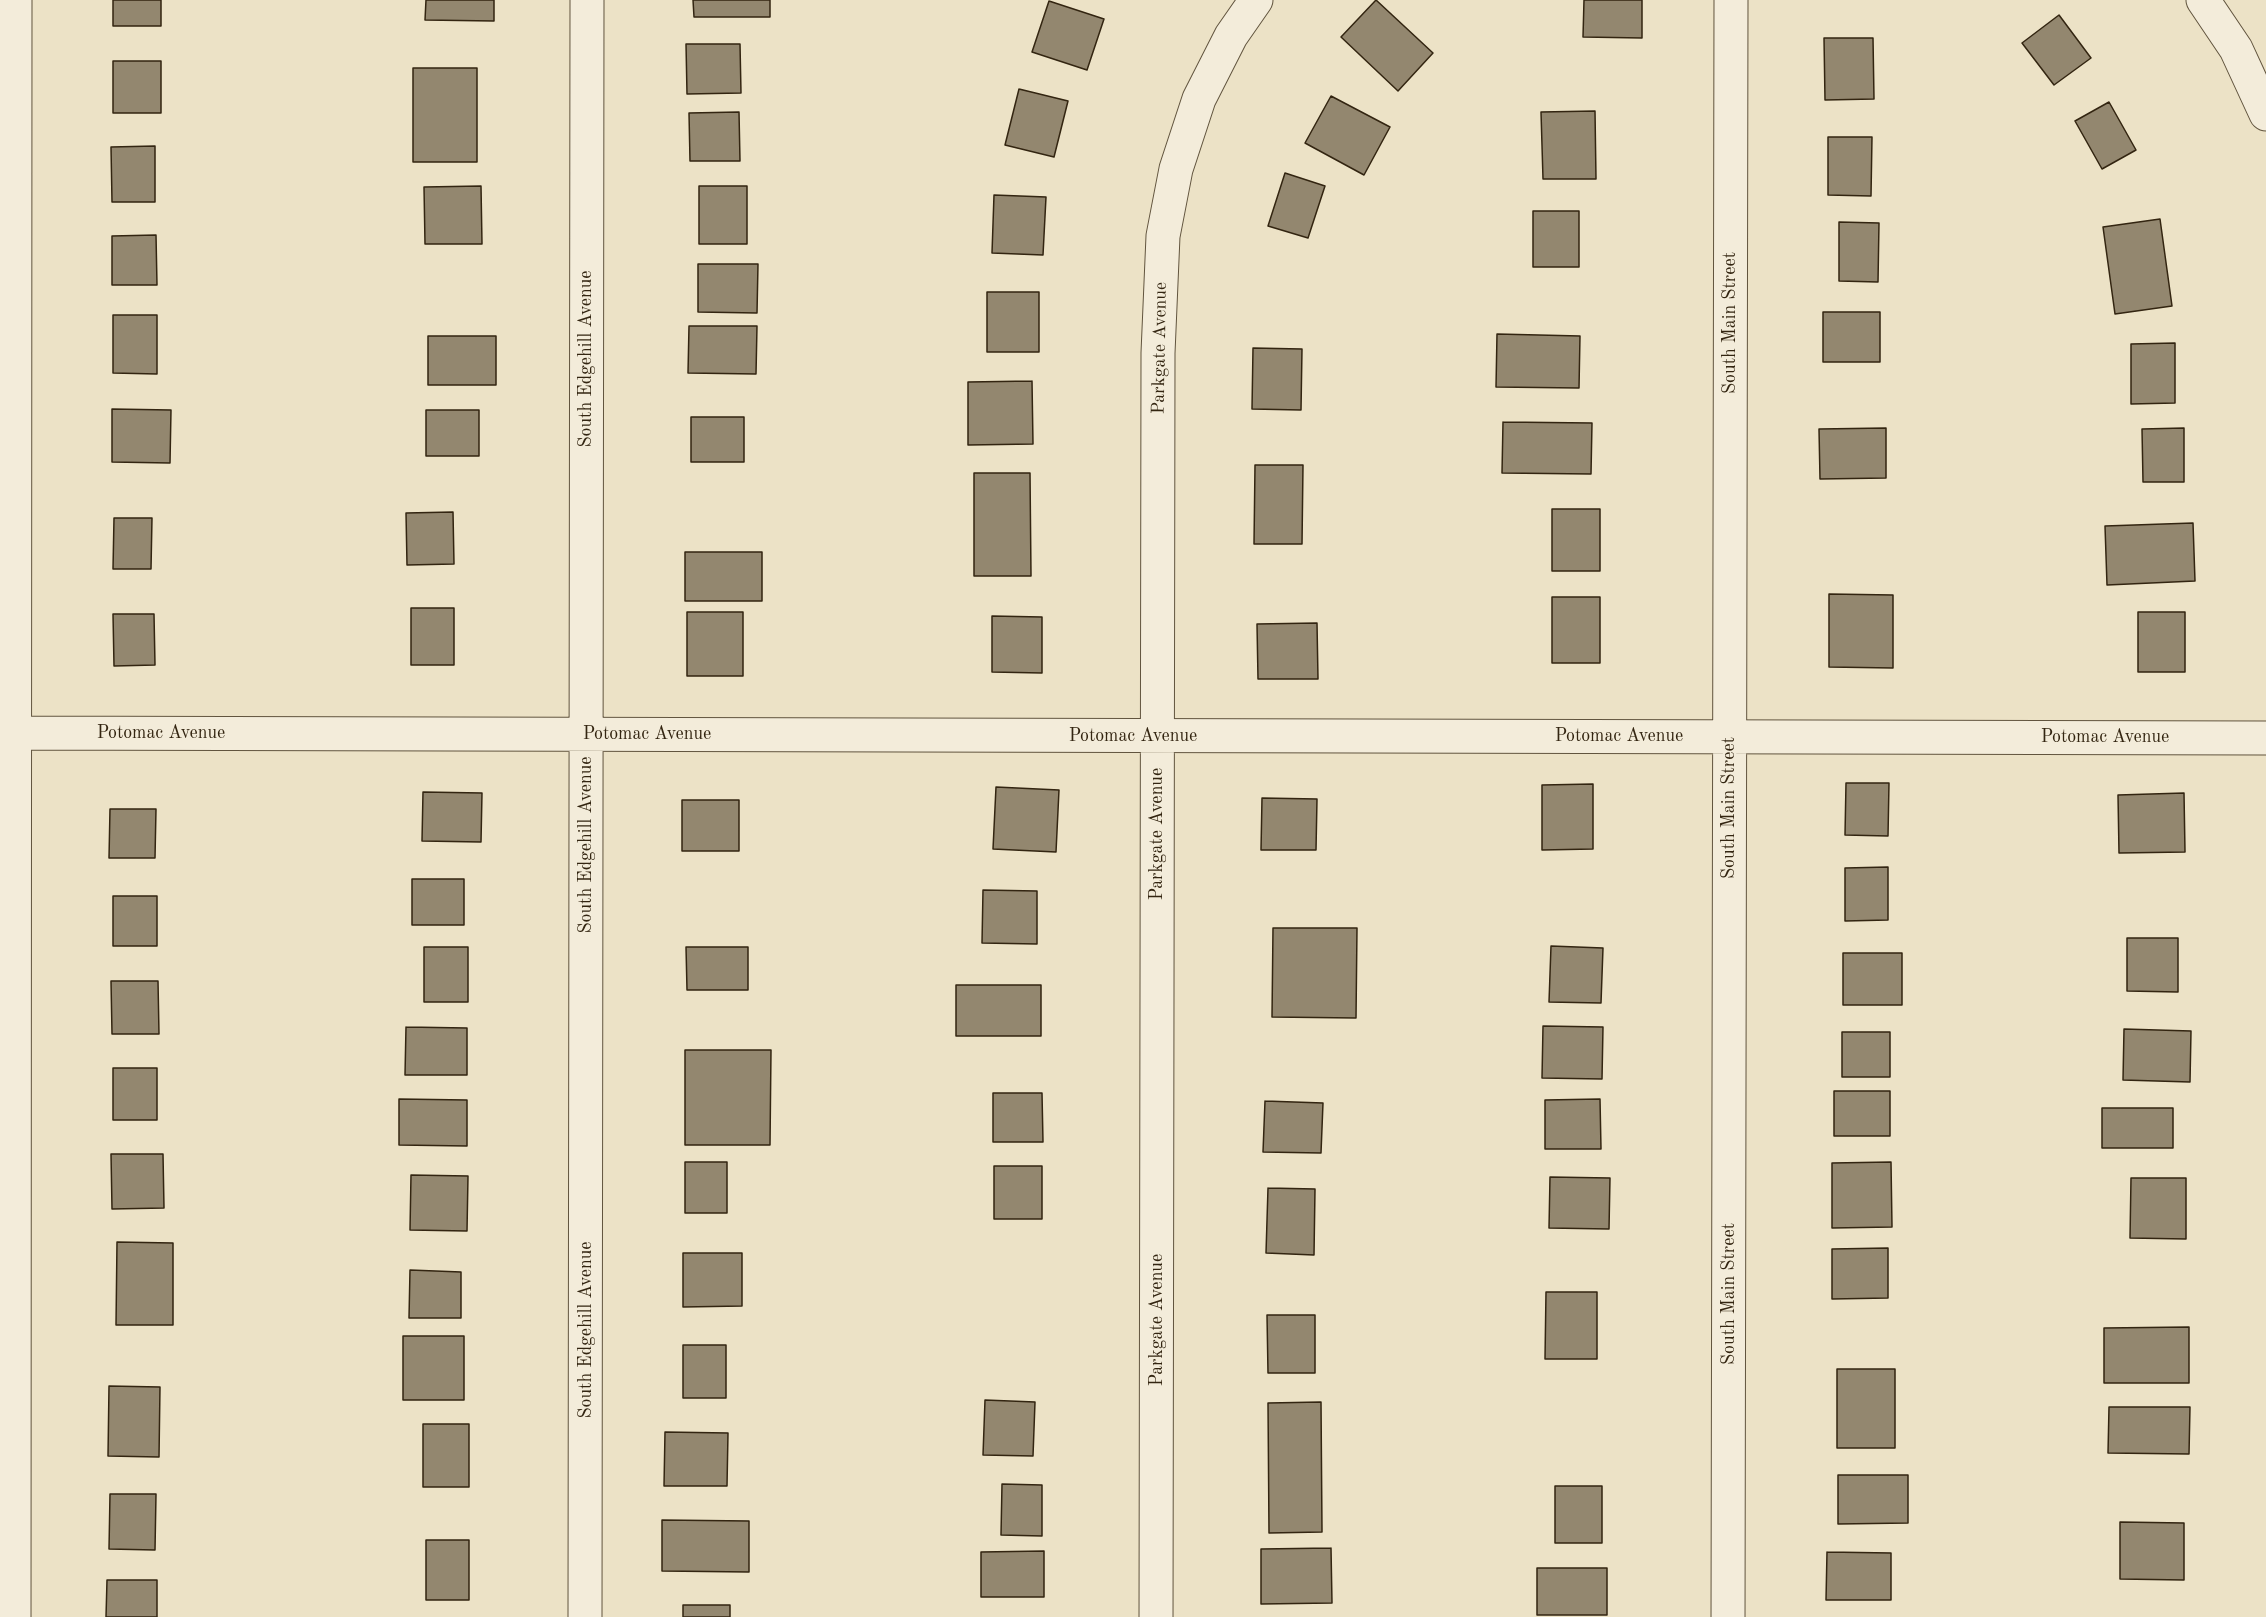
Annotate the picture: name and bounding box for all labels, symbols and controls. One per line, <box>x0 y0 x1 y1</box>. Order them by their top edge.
street label: South Main Street <box>1719 252 1741 394</box>
street label: South Edgehill Avenue <box>575 270 597 448</box>
street label: Parkgate Avenue <box>1148 282 1172 414</box>
street label: Potomac Avenue <box>97 722 225 744</box>
street label: Potomac Avenue <box>583 723 711 745</box>
street label: Potomac Avenue <box>1069 725 1197 747</box>
street label: Potomac Avenue <box>1555 725 1683 747</box>
street label: Potomac Avenue <box>2041 726 2169 748</box>
street label: South Main Street <box>1718 737 1740 879</box>
street label: South Edgehill Avenue <box>575 756 597 934</box>
street label: Parkgate Avenue <box>1146 768 1168 900</box>
street label: South Main Street <box>1718 1223 1740 1365</box>
street label: South Edgehill Avenue <box>575 1241 597 1419</box>
street label: Parkgate Avenue <box>1146 1254 1168 1386</box>

